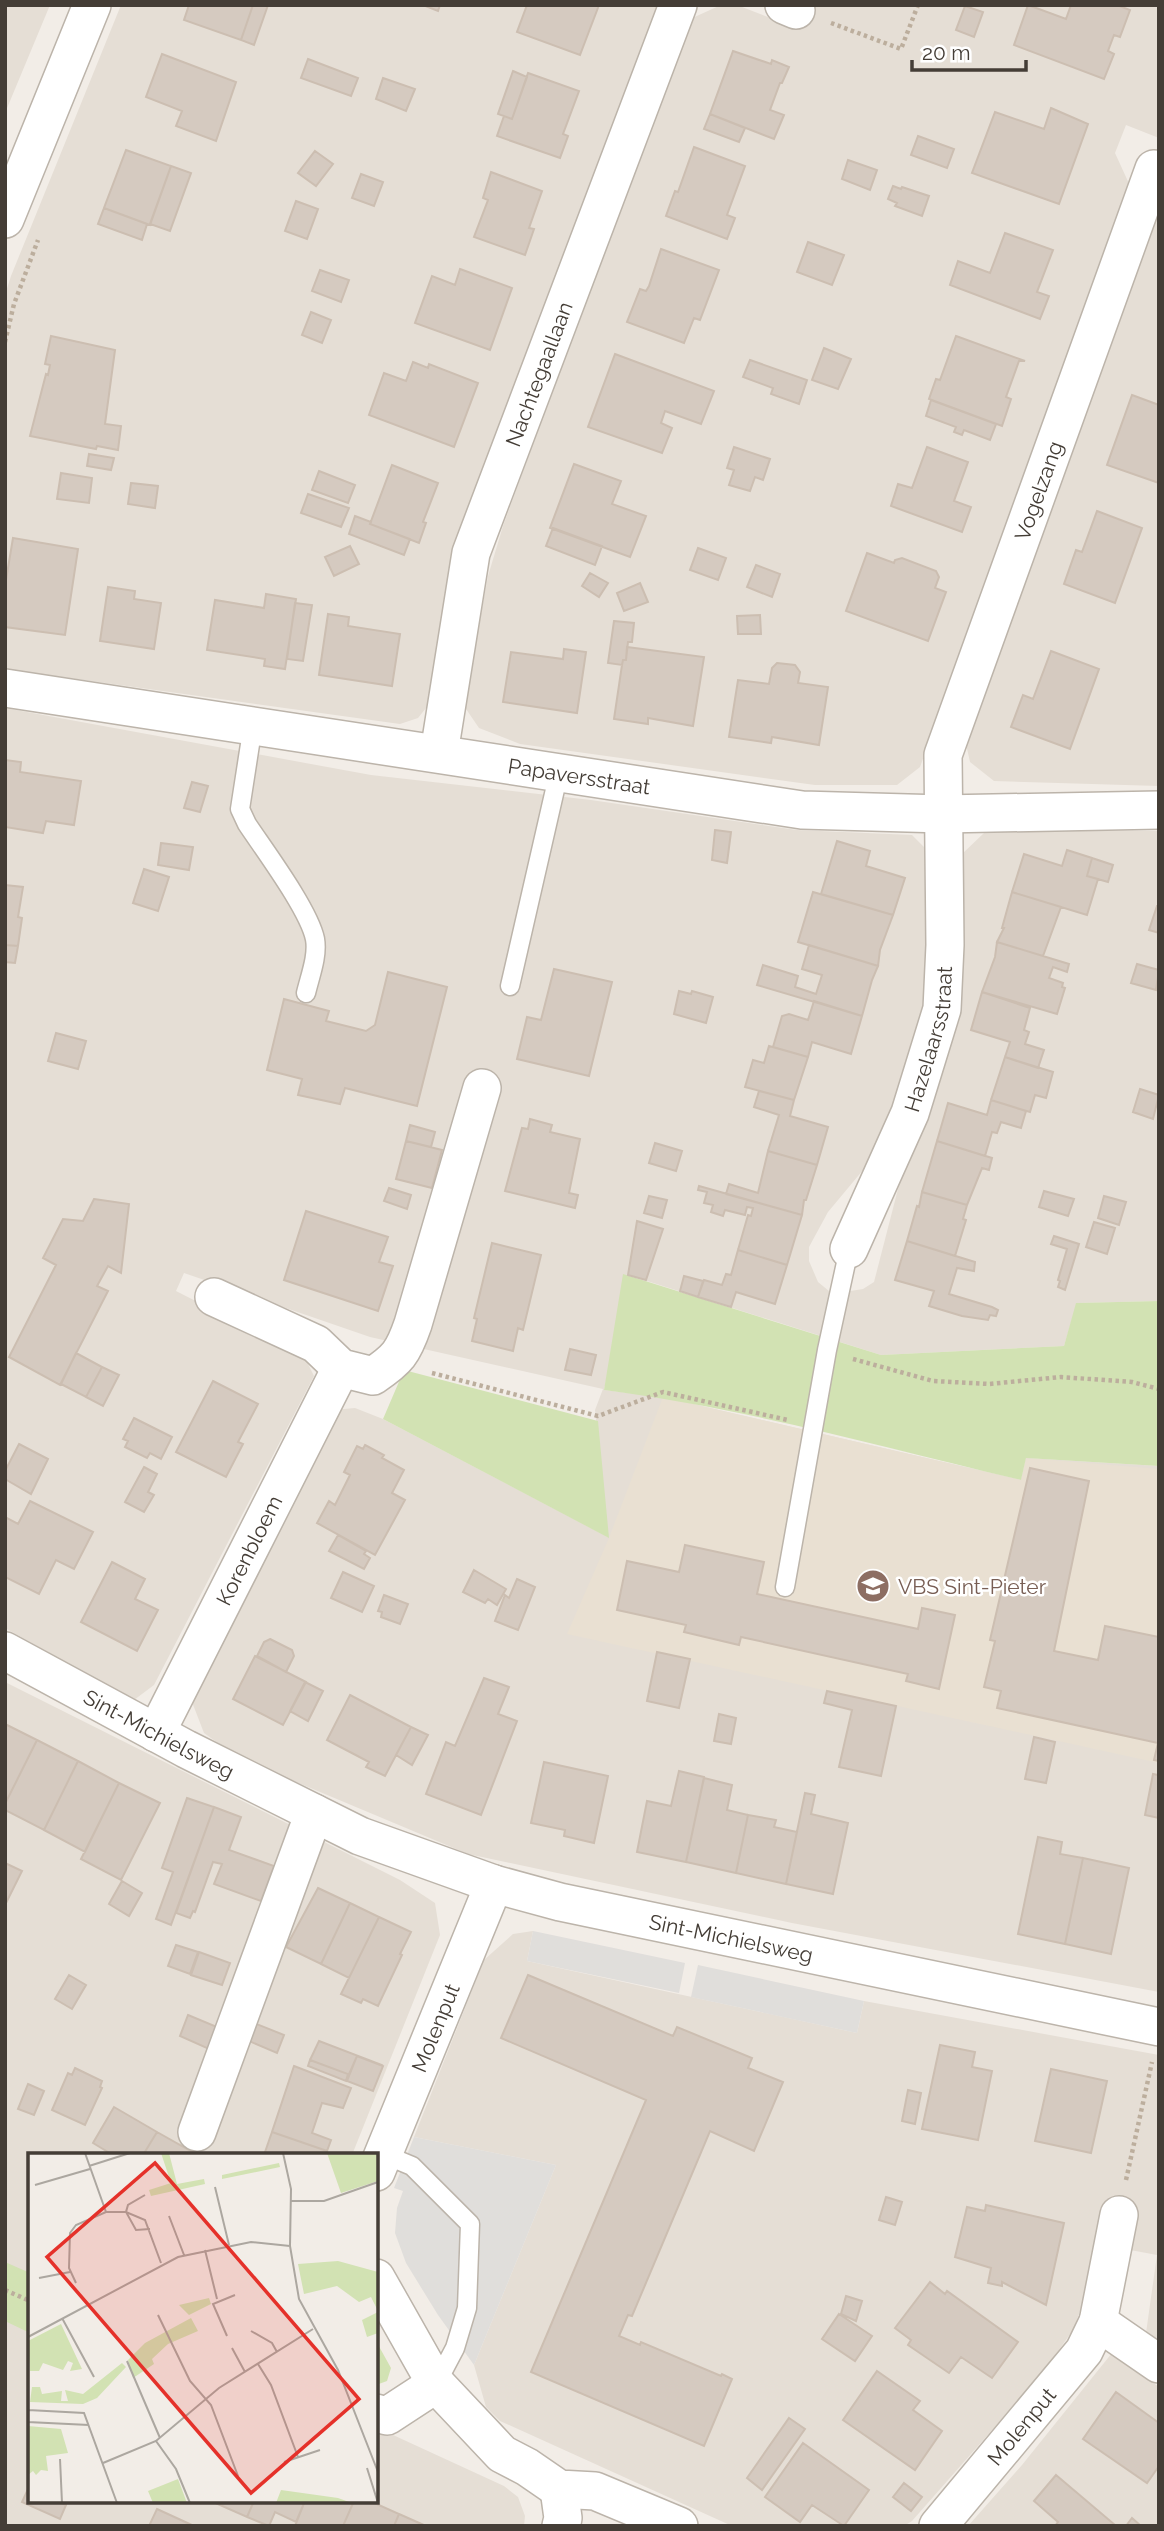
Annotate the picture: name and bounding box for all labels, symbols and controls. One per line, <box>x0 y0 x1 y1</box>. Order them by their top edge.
scale bar <box>912 28 1026 72</box>
text: 20 m <box>922 40 970 65</box>
street label: Nachtegaallaan <box>500 298 577 450</box>
street label: Vogelzang <box>1009 438 1067 543</box>
street label: Papaversstraat <box>506 753 652 799</box>
street label: Hazelaarsstraat <box>899 965 957 1115</box>
street label: Korenbloem <box>210 1491 287 1609</box>
school or university icon: VBS Sint-Pieter <box>854 1567 892 1605</box>
place label: VBS Sint-Pieter <box>898 1574 1047 1599</box>
street label: Sint-Michielsweg <box>80 1684 239 1784</box>
street label: Sint-Michielsweg <box>647 1908 815 1967</box>
street label: Molenput <box>406 1980 464 2076</box>
inset map <box>28 2153 378 2503</box>
street label: Molenput <box>982 2382 1061 2470</box>

